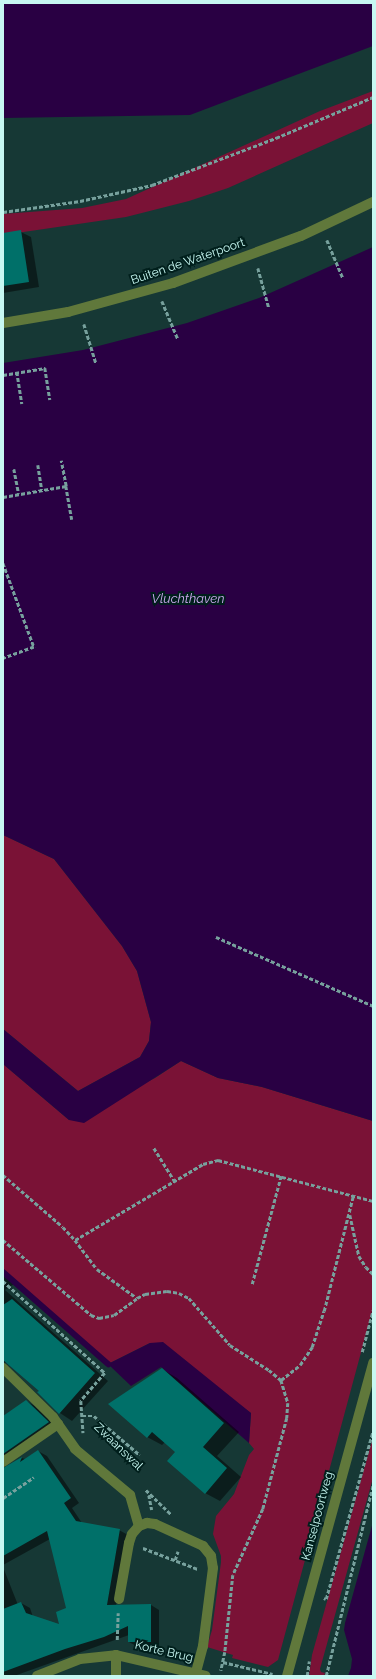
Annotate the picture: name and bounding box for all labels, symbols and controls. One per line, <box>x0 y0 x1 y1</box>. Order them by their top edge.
street label: Buiten de Waterpoort <box>129 236 247 288</box>
water label: Vluchthaven <box>152 591 224 607</box>
street label: Zwaanswal <box>91 1420 145 1474</box>
street label: Kanselpoortweg <box>299 1470 337 1562</box>
street label: Korte Brug <box>133 1638 195 1666</box>

